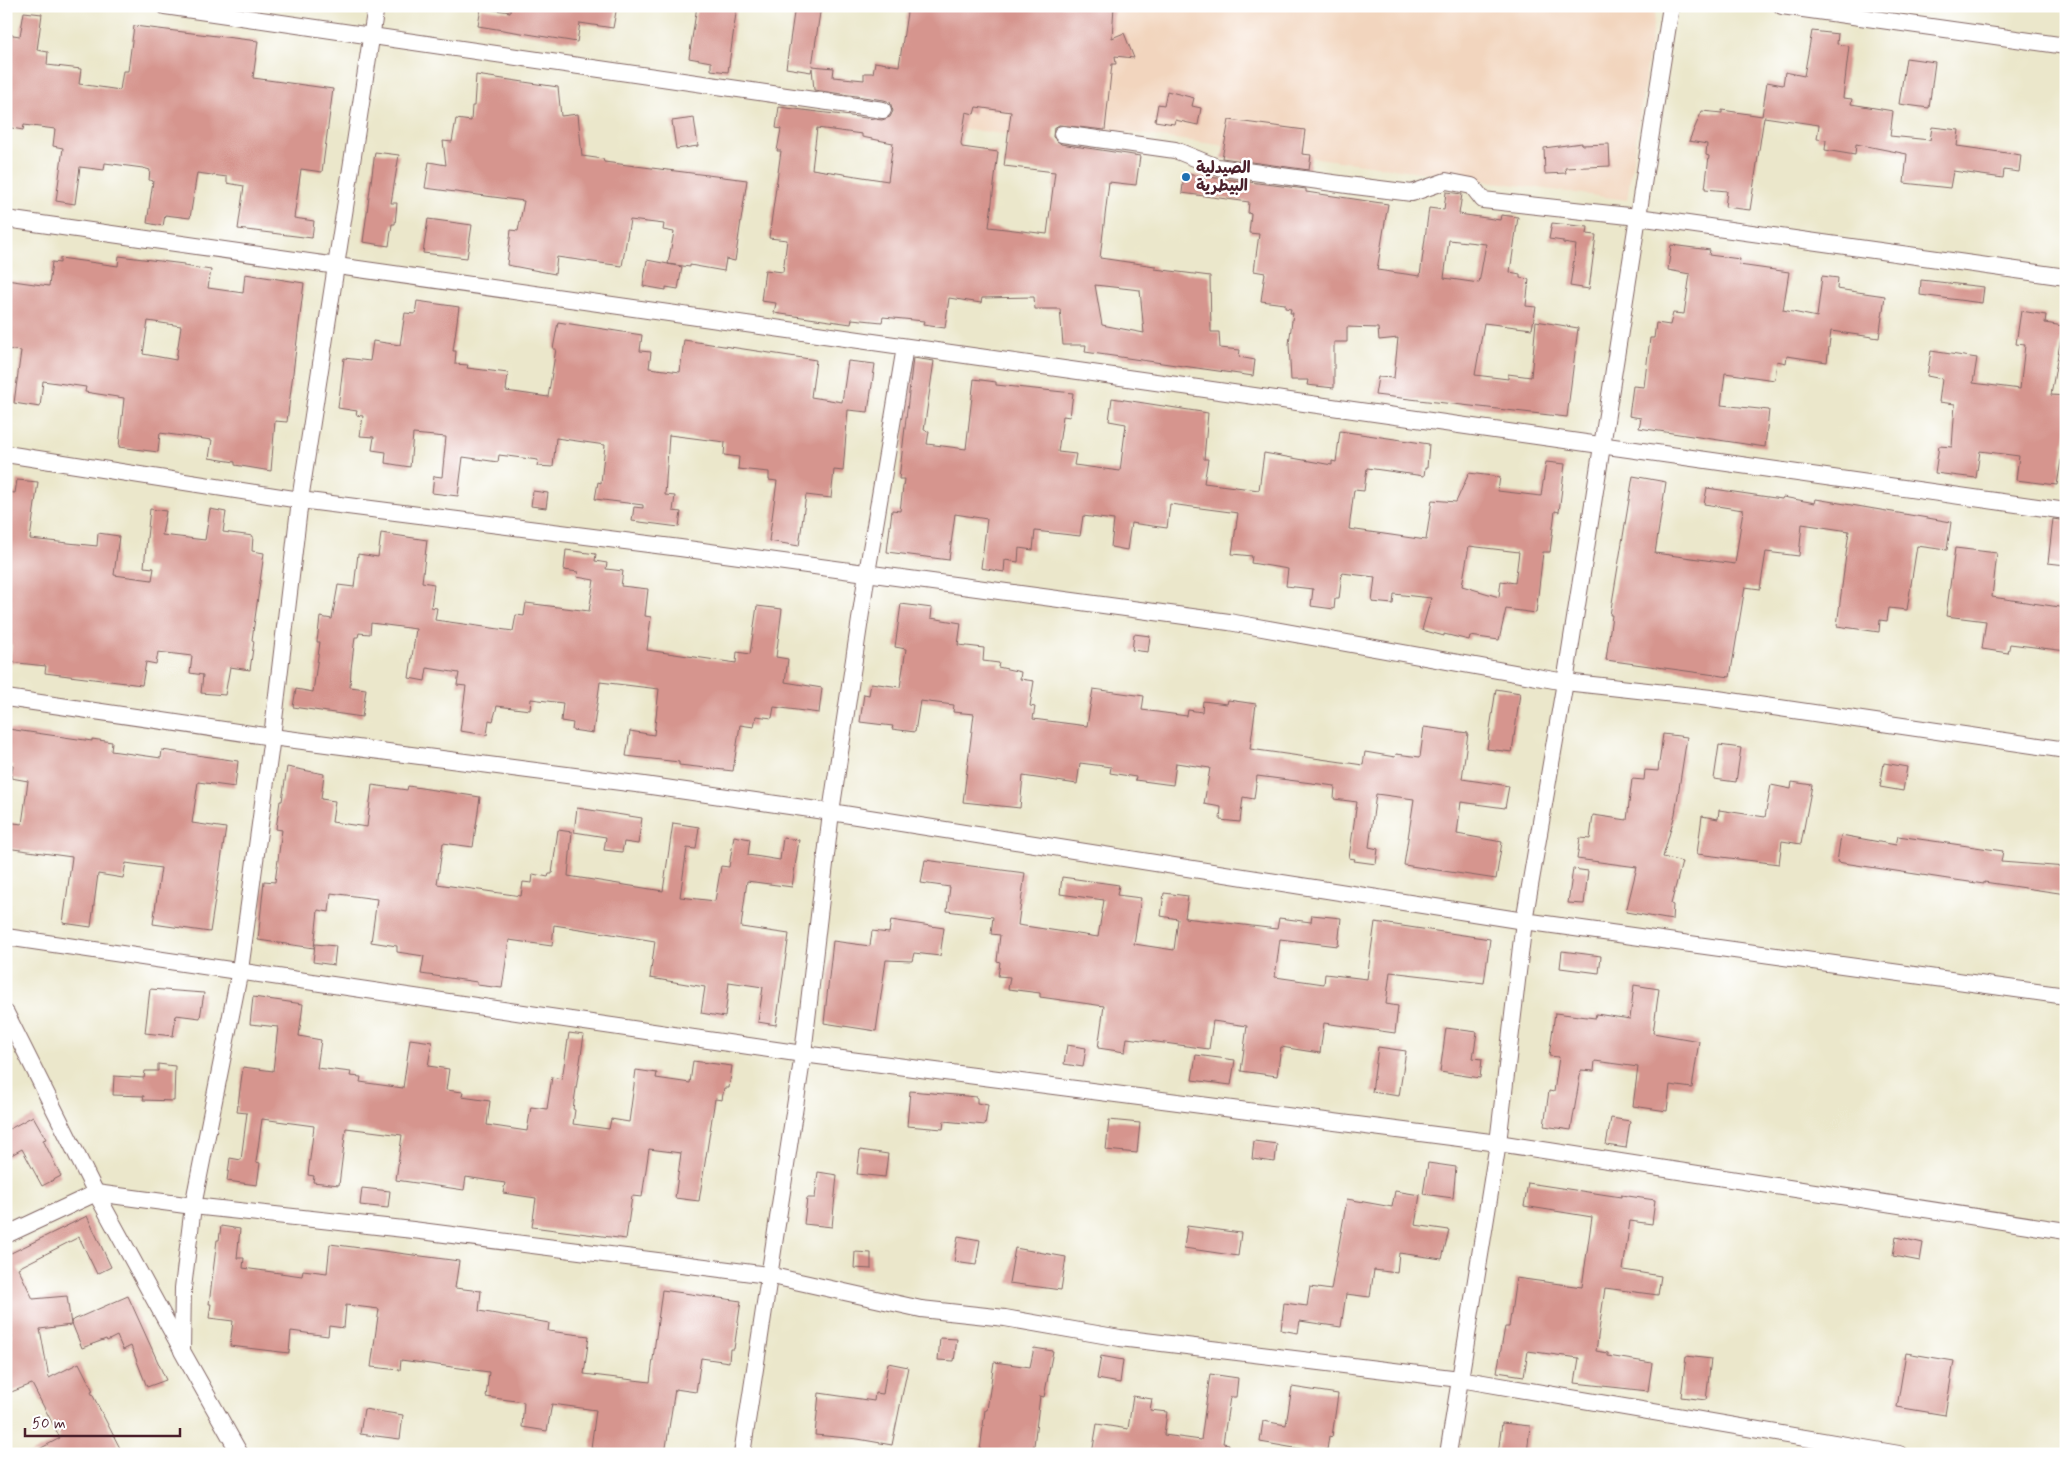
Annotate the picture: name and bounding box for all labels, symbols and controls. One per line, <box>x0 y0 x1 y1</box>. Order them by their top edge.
place label: الصيدلية البيطرية <box>1196 158 1251 197</box>
marker: الصيدلية البيطرية <box>1180 171 1192 183</box>
scale bar <box>25 1405 180 1437</box>
text: 50 m <box>32 1414 66 1434</box>

